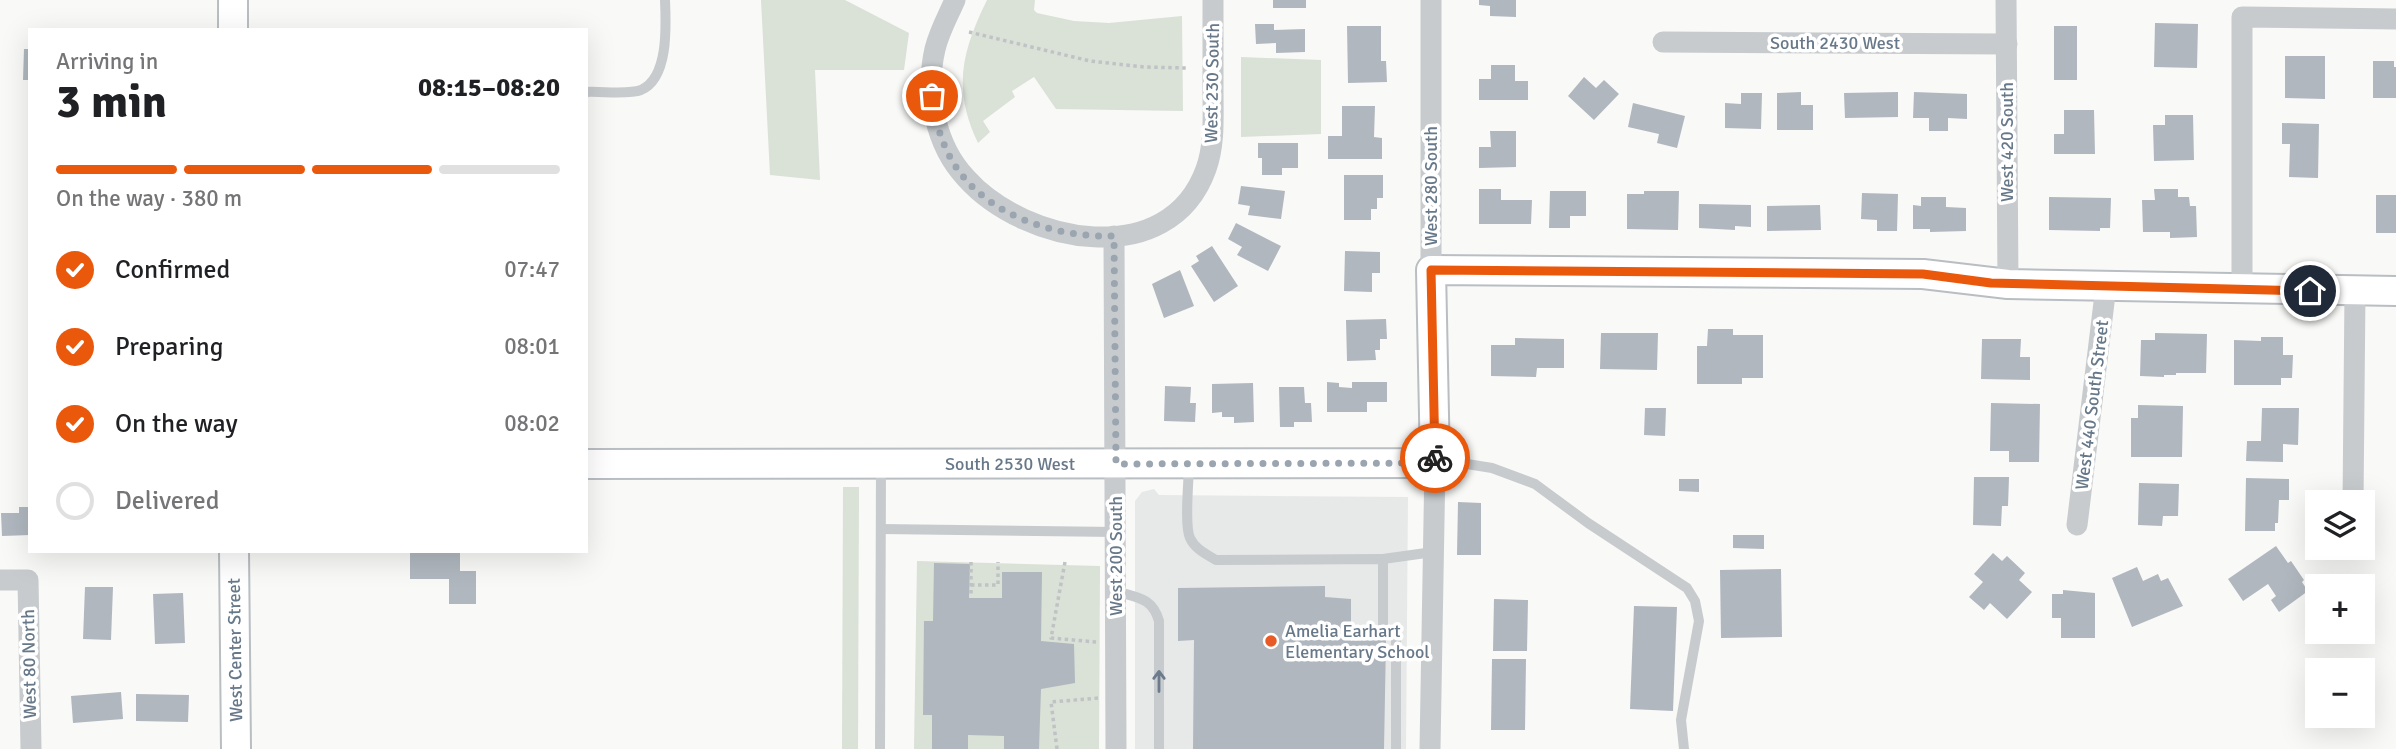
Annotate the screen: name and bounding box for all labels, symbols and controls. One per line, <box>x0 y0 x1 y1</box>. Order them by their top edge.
street label: West 230 South <box>1200 23 1224 143</box>
street label: South 2430 West <box>1770 32 1900 54</box>
text: Arriving in <box>56 47 158 76</box>
pin <box>902 66 962 126</box>
text: 08:15–08:20 <box>418 72 560 104</box>
text: 3 min <box>56 74 167 130</box>
icon: bag <box>913 77 951 115</box>
street label: West 420 South <box>1996 82 2018 202</box>
street label: West 280 South <box>1420 126 1442 246</box>
text: On the way · 380 m <box>56 184 242 213</box>
icon: check <box>56 251 94 289</box>
text: Confirmed <box>115 254 230 286</box>
text: 07:47 <box>504 255 560 284</box>
pin <box>2280 261 2340 321</box>
icon: home <box>2291 272 2329 310</box>
street label: West 440 South Street <box>2071 319 2113 491</box>
icon: check <box>56 328 94 366</box>
text: Preparing <box>115 331 223 363</box>
text: 08:01 <box>504 332 560 361</box>
icon: check <box>56 405 94 443</box>
text: On the way <box>115 408 238 440</box>
text: 08:02 <box>504 409 560 438</box>
courier <box>1400 423 1470 493</box>
icon: bike <box>1416 439 1454 477</box>
street label: South 2530 West <box>945 453 1075 475</box>
text: Delivered <box>115 485 220 517</box>
map controls <box>2305 490 2375 728</box>
button: layers <box>2305 490 2375 560</box>
street label: West 200 South <box>1105 496 1127 616</box>
button: + <box>2305 574 2375 644</box>
street label: West Center Street <box>223 578 247 722</box>
street label: West 80 North <box>17 609 41 719</box>
place label: Amelia Earhart Elementary School <box>1285 620 1430 663</box>
marker: Amelia Earhart Elementary School <box>1263 633 1279 649</box>
button: − <box>2305 658 2375 728</box>
one-way arrow <box>1152 670 1166 693</box>

